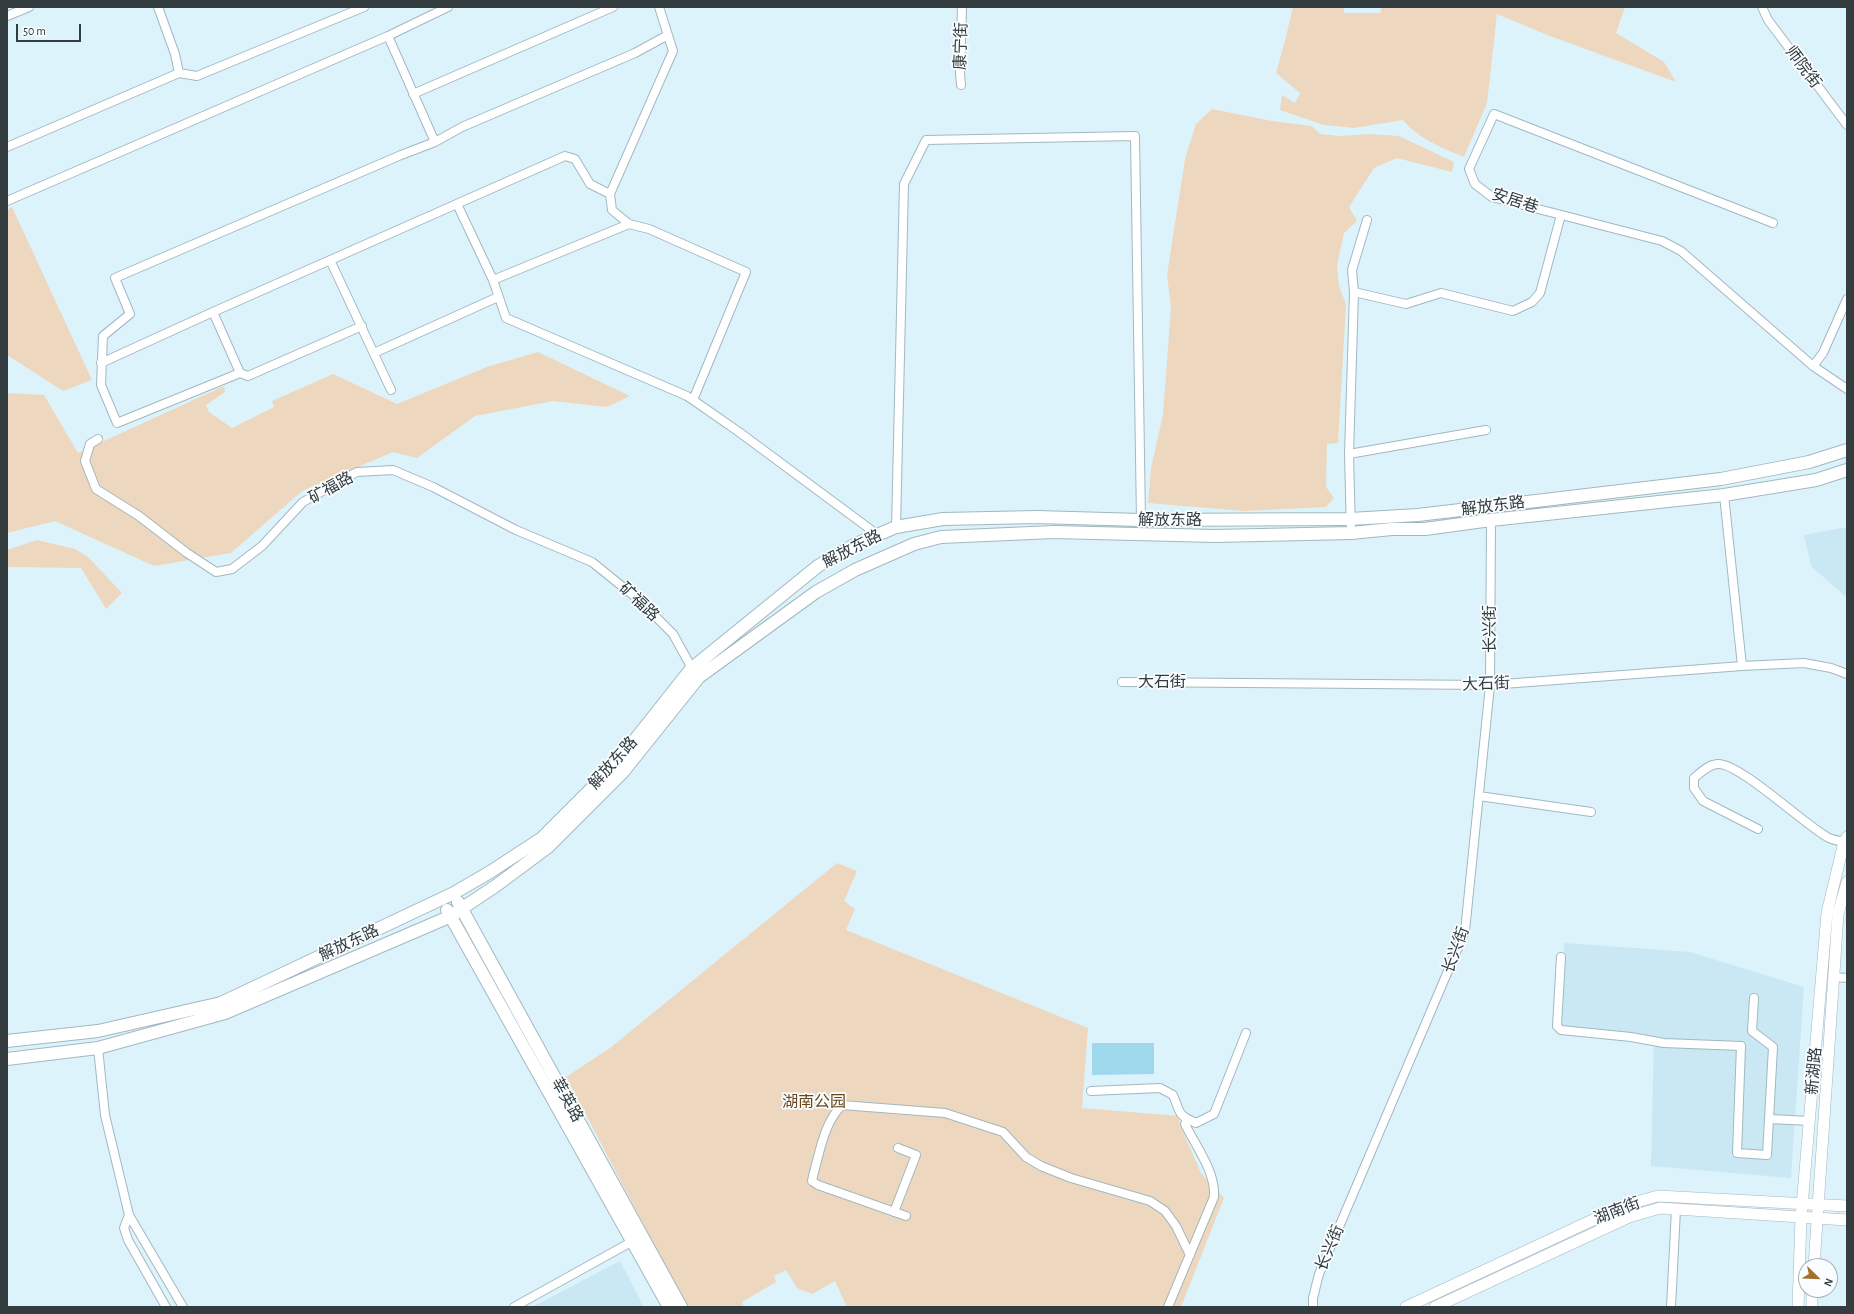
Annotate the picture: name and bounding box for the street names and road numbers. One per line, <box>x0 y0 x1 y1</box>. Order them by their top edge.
street label: 康宁街 <box>951 22 971 70</box>
street label: 师院街 <box>1781 42 1825 92</box>
street label: 安居巷 <box>1489 184 1541 218</box>
street label: 矿福路 <box>305 468 357 508</box>
street label: 解放东路 <box>1460 493 1526 519</box>
street label: 解放东路 <box>1138 510 1202 530</box>
street label: 解放东路 <box>819 526 885 572</box>
street label: 矿福路 <box>615 579 663 625</box>
street label: 长兴街 <box>1480 605 1500 653</box>
street label: 大石街 <box>1138 672 1186 692</box>
street label: 大石街 <box>1462 674 1510 694</box>
street label: 解放东路 <box>584 733 642 793</box>
street label: 解放东路 <box>316 921 382 965</box>
street label: 长兴街 <box>1439 924 1473 976</box>
street label: 新湖路 <box>1802 1046 1826 1096</box>
street label: 莘英路 <box>547 1074 587 1126</box>
street label: 湖南街 <box>1591 1193 1643 1229</box>
street label: 长兴街 <box>1312 1222 1348 1274</box>

